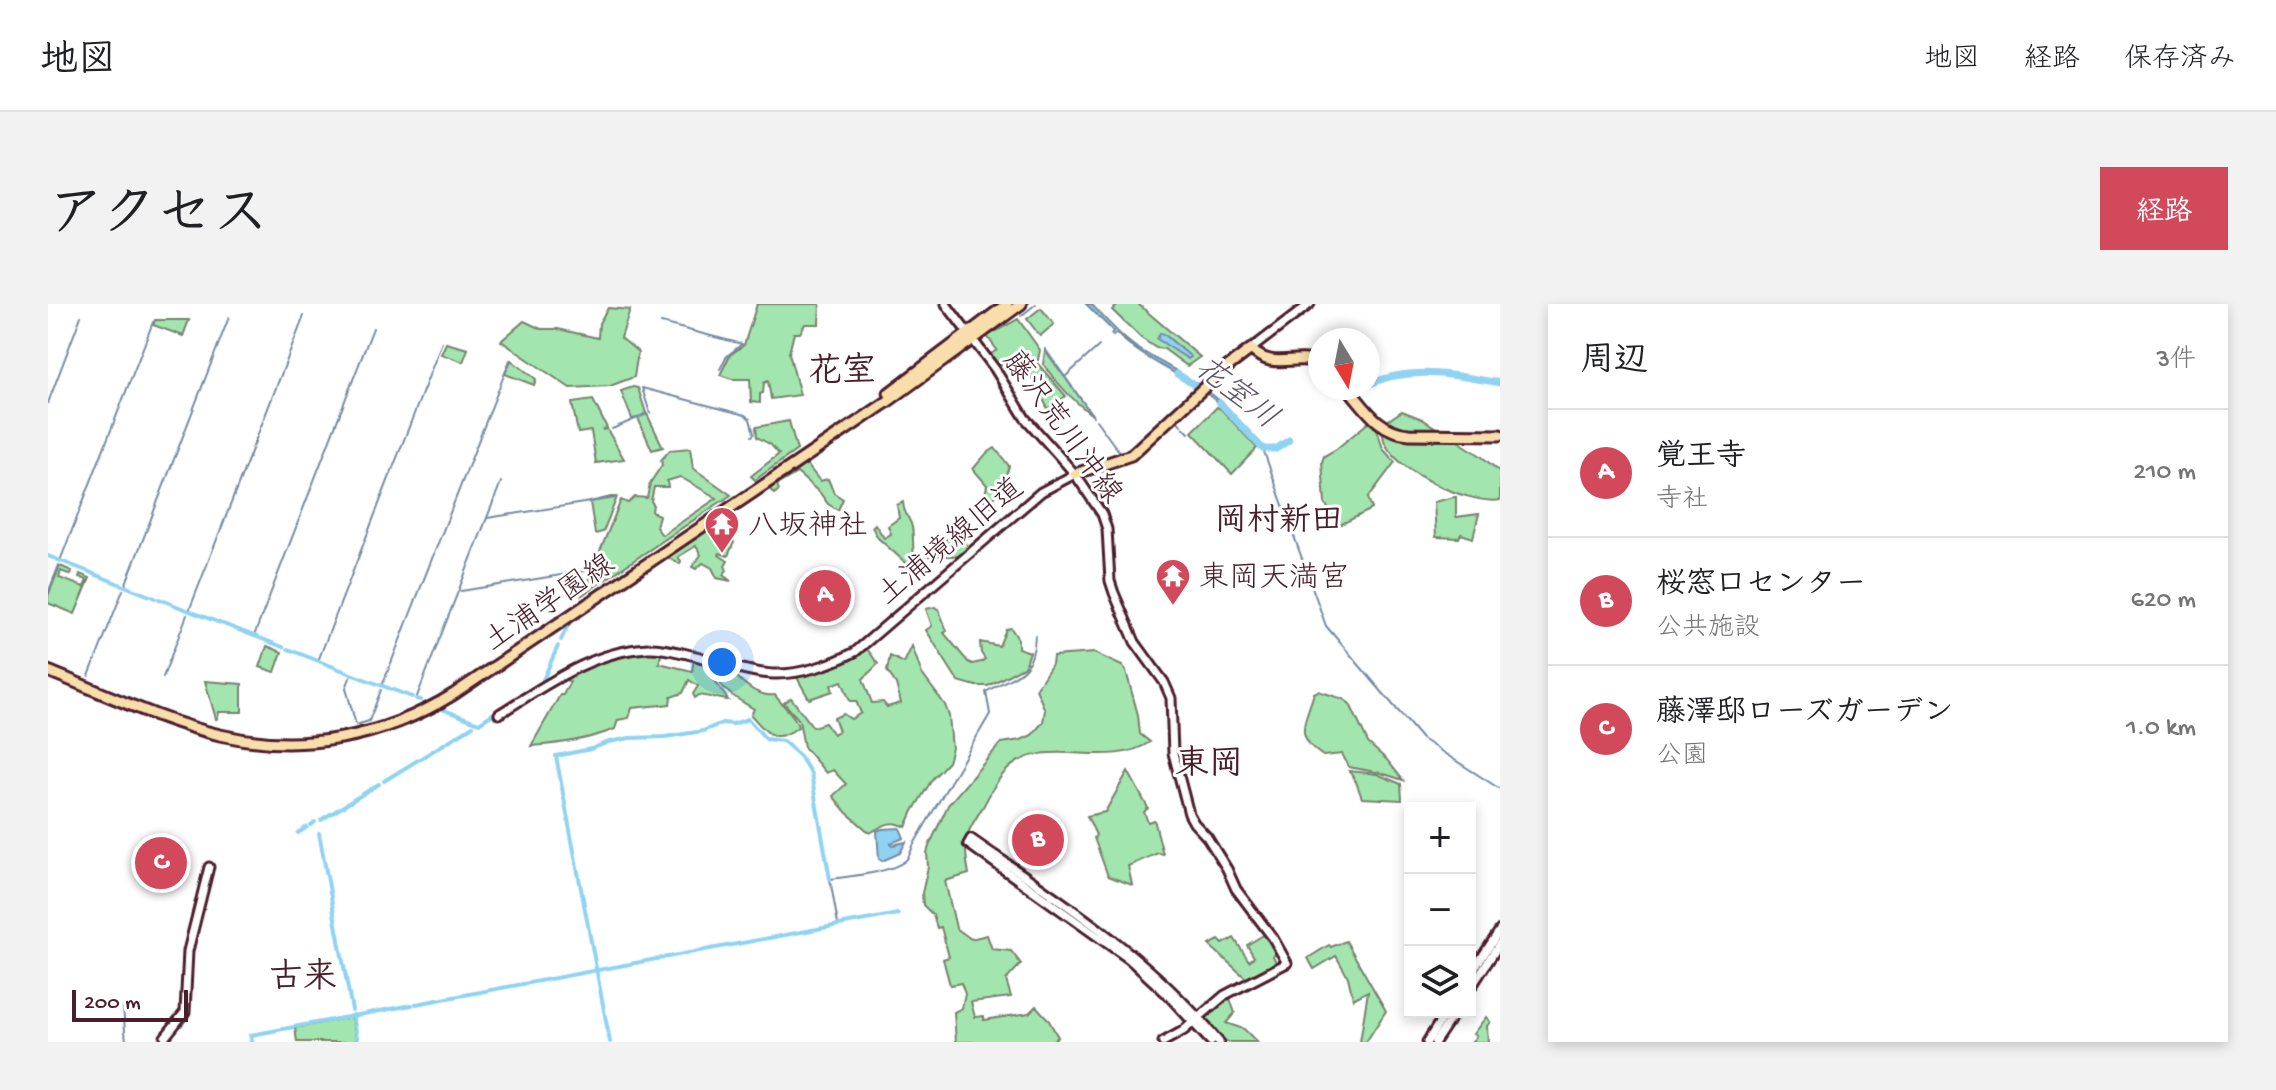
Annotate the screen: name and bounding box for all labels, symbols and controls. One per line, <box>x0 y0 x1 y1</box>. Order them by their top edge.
text: 地図 <box>40 41 116 85</box>
text: 地図 <box>1924 44 1980 77</box>
text: 経路 <box>2024 44 2080 77</box>
text: 保存済み <box>2124 44 2236 77</box>
button: 経路 <box>2100 167 2228 250</box>
text: アクセス <box>48 186 269 252</box>
north arrow <box>1308 328 1380 400</box>
text: 周辺 <box>1580 343 1648 383</box>
street label: 藤沢荒川沖線 <box>993 344 1129 512</box>
text: 3件 <box>2157 346 2196 377</box>
water label: 花室川 <box>1185 350 1285 439</box>
district label: 花室 <box>808 351 876 394</box>
text: 覚王寺 <box>1656 441 1746 476</box>
text: A <box>1598 458 1614 489</box>
text: 210 m <box>2133 458 2196 489</box>
street label: 土浦境線旧道 <box>870 471 1032 615</box>
text: 寺社 <box>1656 486 1708 517</box>
district label: 岡村新田 <box>1215 503 1343 542</box>
temple icon: 八坂神社 <box>703 505 741 555</box>
place label: 八坂神社 <box>748 509 868 546</box>
street label: 土浦学園線 <box>477 547 622 661</box>
temple icon: 東岡天満宮 <box>1154 557 1192 607</box>
place label: 東岡天満宮 <box>1199 561 1349 598</box>
pin: A <box>799 566 851 626</box>
text: 桜窓口センター <box>1656 569 1866 604</box>
text: B <box>1599 586 1613 617</box>
text: 620 m <box>2131 586 2196 617</box>
text: 公共施設 <box>1656 614 1760 645</box>
your location <box>702 642 742 682</box>
text: 藤澤邸ローズガーデン <box>1656 697 1954 732</box>
text: C <box>1599 714 1613 745</box>
text: 1.0 km <box>2126 714 2196 745</box>
text: 公園 <box>1656 742 1708 773</box>
district label: 東岡 <box>1175 744 1243 787</box>
map controls <box>1404 802 1476 1018</box>
button: + <box>1404 802 1476 874</box>
pin: B <box>1012 810 1064 870</box>
pin: C <box>135 833 187 893</box>
button: − <box>1404 874 1476 946</box>
button: layers <box>1404 946 1476 1018</box>
district label: 古来 <box>269 957 337 1000</box>
scale bar <box>72 986 188 1022</box>
text: 200 m <box>84 991 141 1017</box>

